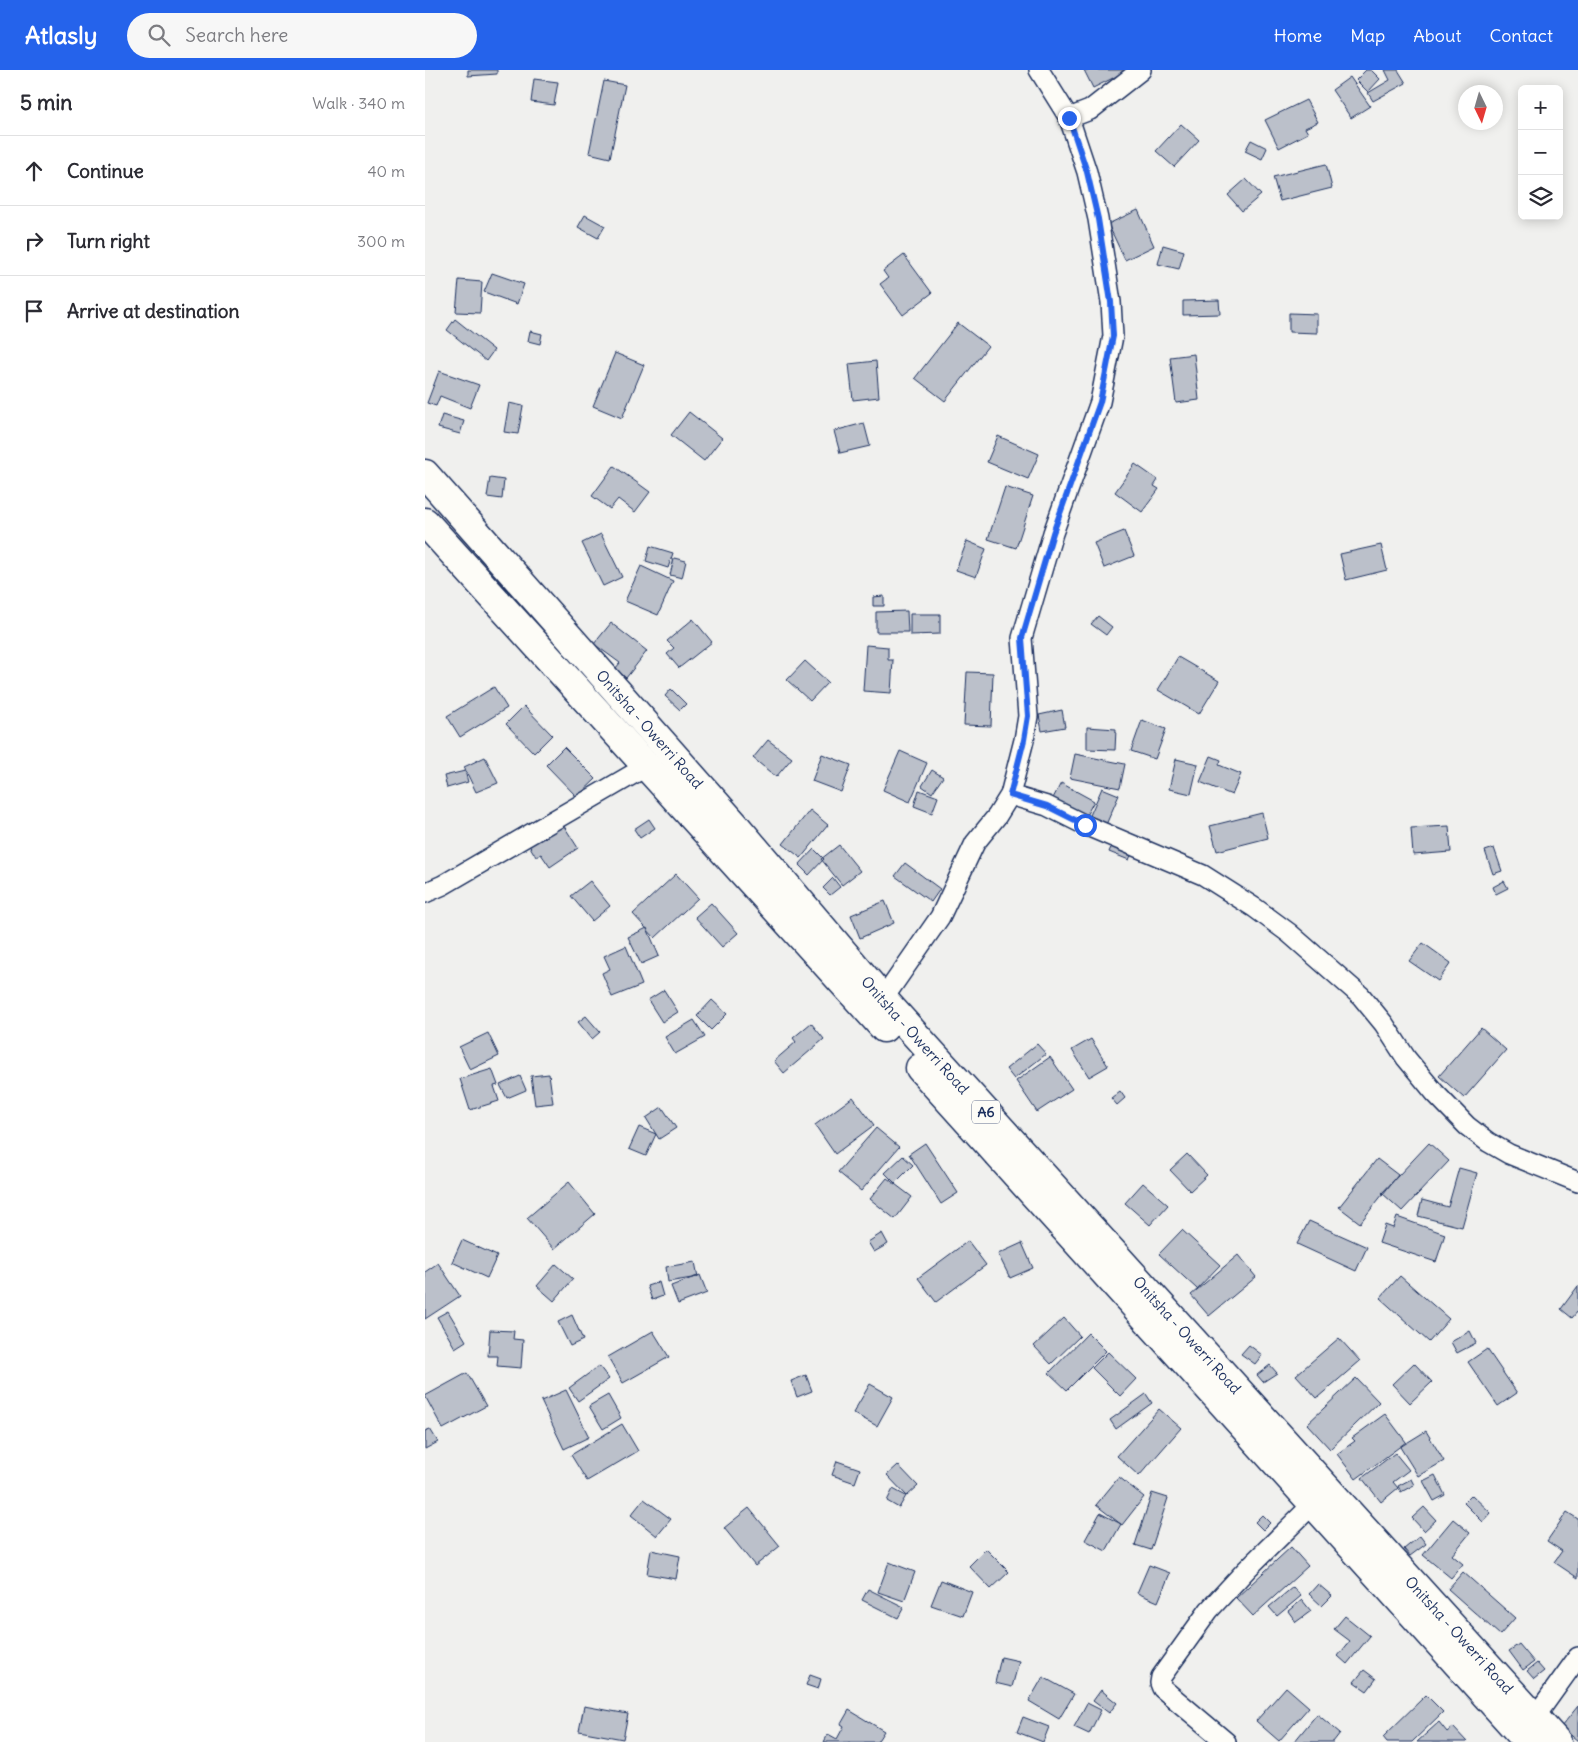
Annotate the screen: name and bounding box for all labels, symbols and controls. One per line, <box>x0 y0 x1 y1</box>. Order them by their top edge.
search box <box>127 13 477 58</box>
text: Atlasly <box>25 20 97 50</box>
icon: search <box>145 21 173 49</box>
text: Search here <box>185 23 288 47</box>
text: Home <box>1274 24 1322 47</box>
text: Map <box>1350 24 1385 47</box>
text: About <box>1413 24 1461 47</box>
text: Contact <box>1489 24 1553 47</box>
north arrow <box>1458 85 1503 130</box>
map controls <box>1518 85 1563 220</box>
button: + <box>1518 85 1563 130</box>
text: 5 min <box>20 89 72 116</box>
text: Walk · 340 m <box>312 93 405 113</box>
route end <box>1058 107 1081 130</box>
button: − <box>1518 130 1563 175</box>
icon: ahead <box>20 157 48 185</box>
text: Continue <box>67 159 144 183</box>
text: 40 m <box>367 161 405 181</box>
button: layers <box>1518 175 1563 220</box>
icon: right <box>20 227 48 255</box>
text: Turn right <box>67 229 150 253</box>
text: 300 m <box>357 231 405 251</box>
icon: arrive <box>20 297 48 325</box>
text: Arrive at destination <box>67 299 240 323</box>
street label: Onitsha - Owerri Road <box>593 665 708 792</box>
route start <box>1074 814 1097 837</box>
street label: Onitsha - Owerri Road <box>858 972 974 1098</box>
road number: A6 <box>972 1100 1000 1124</box>
street label: Onitsha - Owerri Road <box>1129 1272 1246 1398</box>
street label: Onitsha - Owerri Road <box>1401 1572 1518 1698</box>

